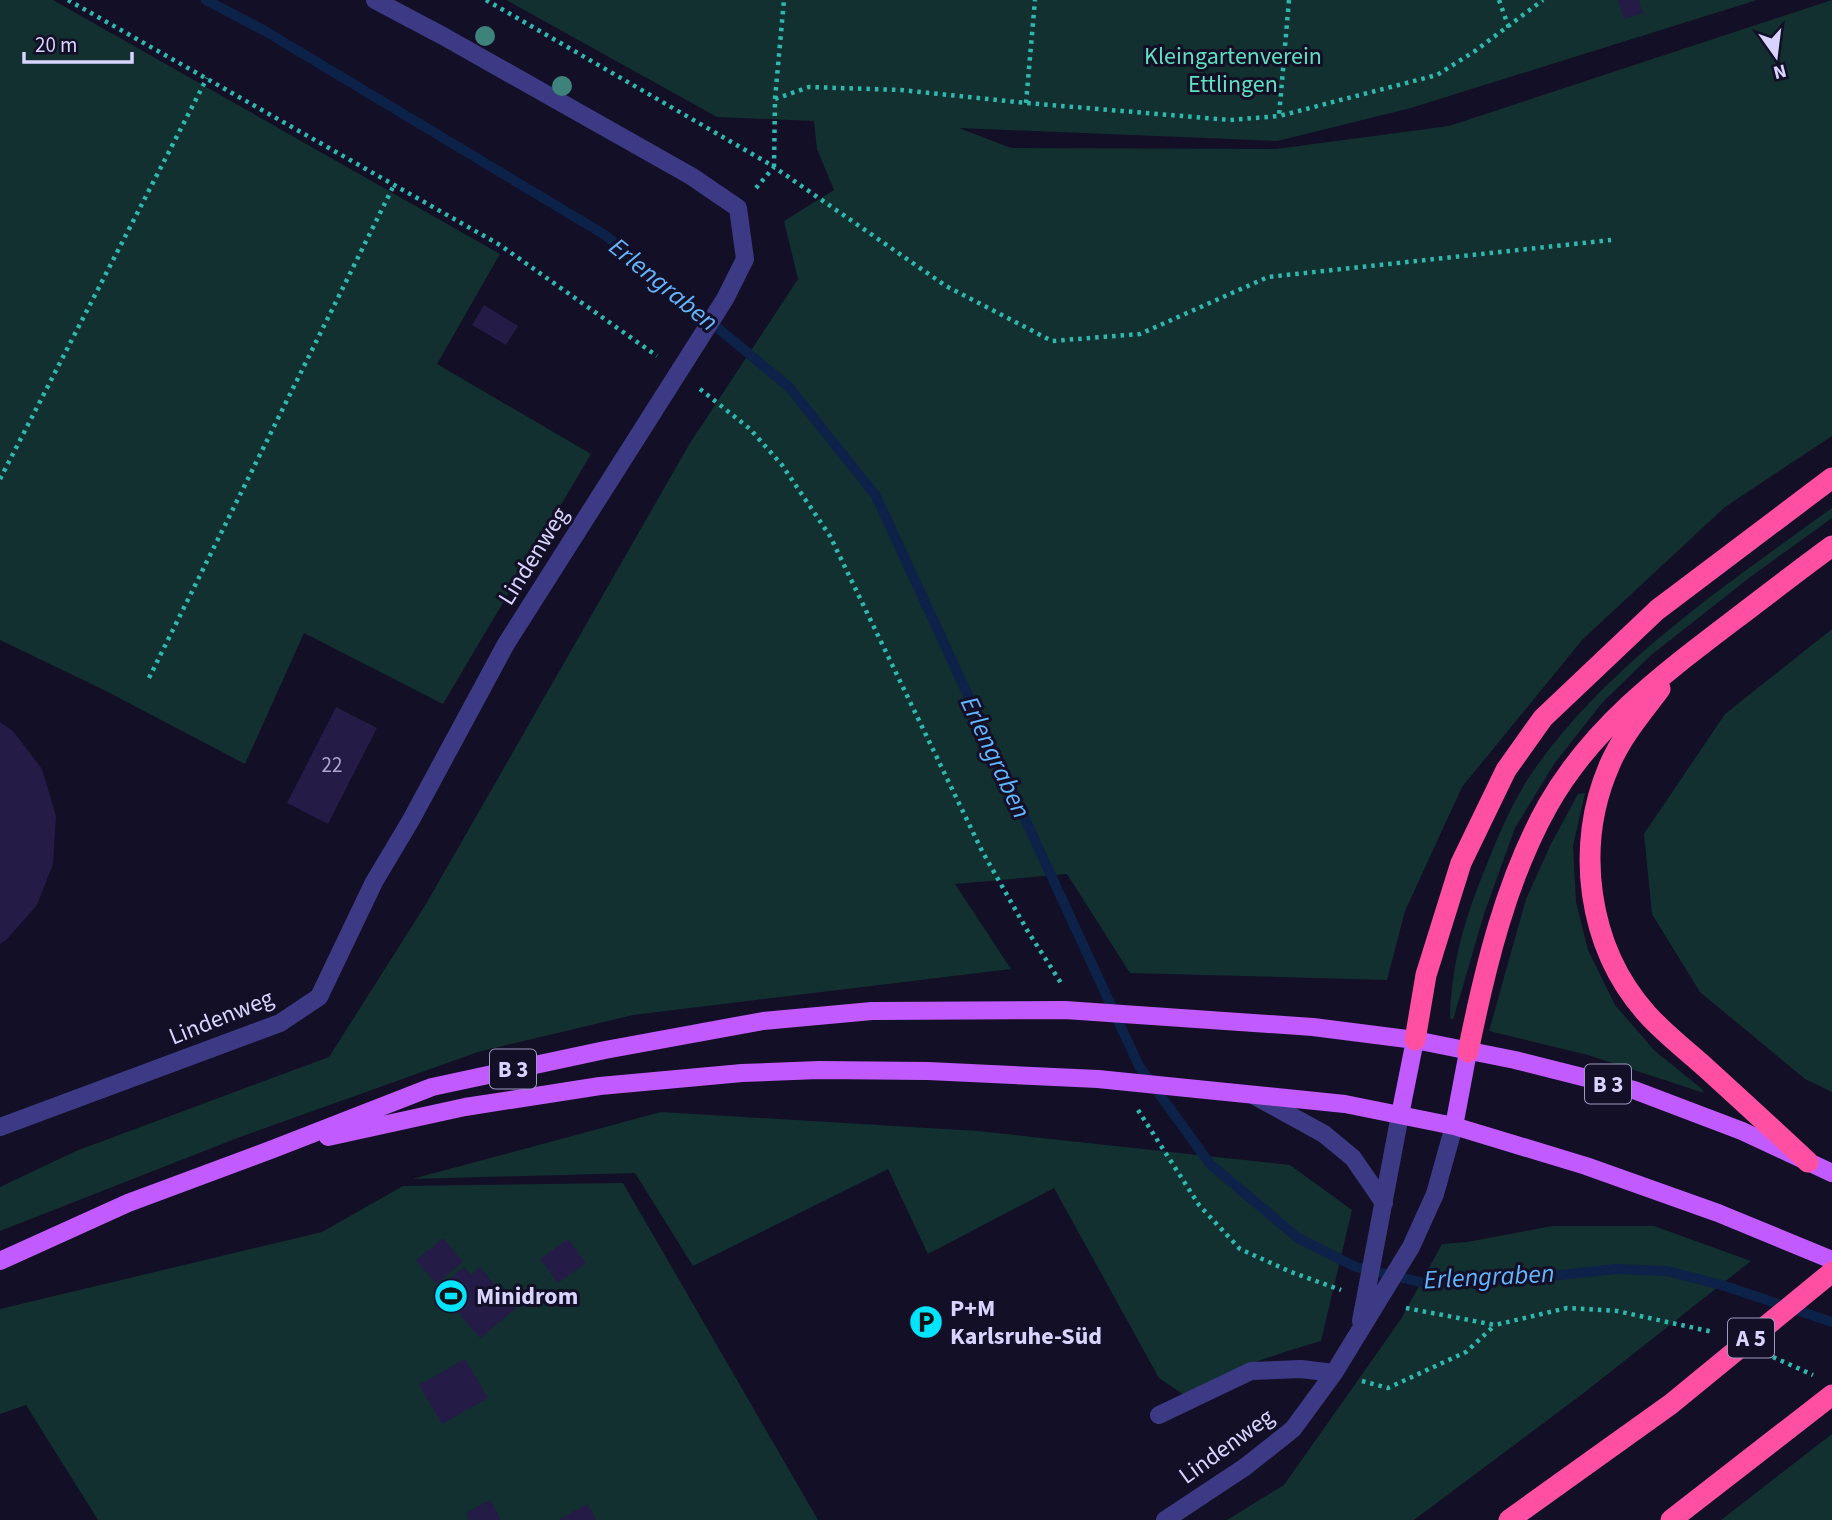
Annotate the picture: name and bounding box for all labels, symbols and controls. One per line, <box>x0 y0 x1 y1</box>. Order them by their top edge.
scale bar <box>24 21 133 65</box>
north arrow <box>1741 21 1811 91</box>
text: 20 m <box>35 30 77 60</box>
park label: Kleingartenverein Ettlingen <box>1144 39 1322 102</box>
text: N <box>1770 56 1789 86</box>
water label: Erlengraben <box>601 229 726 340</box>
street label: Lindenweg <box>489 500 577 612</box>
water label: Erlengraben <box>951 690 1040 824</box>
house number: 22 <box>322 750 342 780</box>
street label: Lindenweg <box>164 981 279 1054</box>
road number: B 3 <box>490 1050 536 1088</box>
road number: B 3 <box>1585 1064 1631 1104</box>
water label: Erlengraben <box>1423 1255 1555 1298</box>
sports icon: Minidrom <box>432 1277 470 1315</box>
place label: Minidrom <box>476 1279 578 1314</box>
place label: P+M Karlsruhe-Süd <box>950 1291 1102 1354</box>
parking icon: P+M Karlsruhe-Süd <box>907 1303 945 1341</box>
road number: A 5 <box>1728 1318 1774 1358</box>
street label: Lindenweg <box>1172 1400 1281 1493</box>

